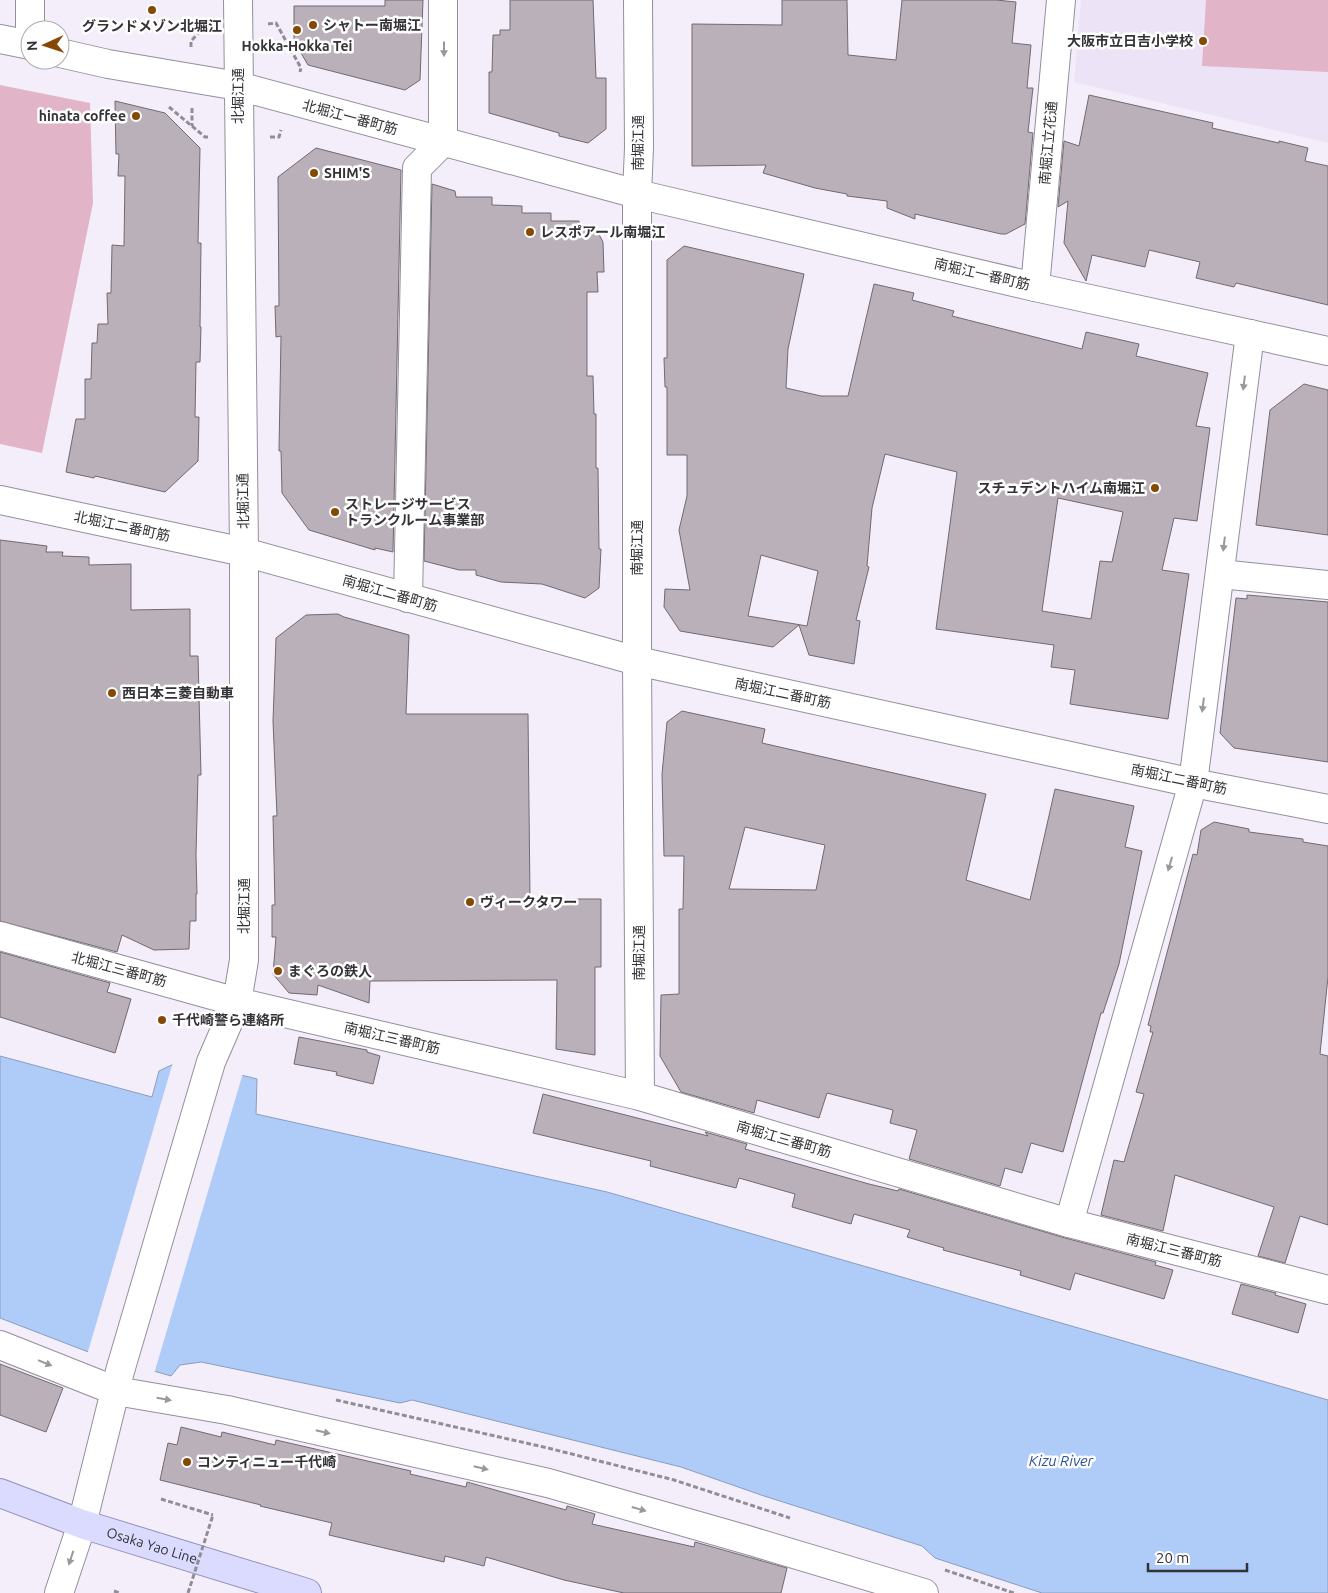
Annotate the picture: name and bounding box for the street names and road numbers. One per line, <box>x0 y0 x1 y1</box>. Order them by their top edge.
street label: 北堀江通 <box>230 68 246 124</box>
street label: 北堀江一番町筋 <box>301 97 399 137</box>
street label: 南堀江立花通 <box>1036 100 1060 186</box>
street label: 南堀江通 <box>630 115 646 171</box>
street label: 南堀江一番町筋 <box>932 255 1032 293</box>
street label: 北堀江通 <box>235 473 251 529</box>
street label: 北堀江二番町筋 <box>72 508 172 544</box>
street label: 南堀江通 <box>629 520 645 576</box>
street label: 南堀江二番町筋 <box>341 572 439 614</box>
street label: 南堀江二番町筋 <box>733 675 833 711</box>
street label: 南堀江二番町筋 <box>1129 761 1229 797</box>
street label: 北堀江通 <box>236 878 252 934</box>
street label: 南堀江通 <box>631 925 647 981</box>
street label: 北堀江三番町筋 <box>70 949 168 989</box>
street label: 南堀江三番町筋 <box>342 1019 442 1057</box>
street label: 南堀江三番町筋 <box>735 1118 833 1160</box>
street label: 南堀江三番町筋 <box>1125 1230 1223 1270</box>
street label: Osaka Yao Line <box>105 1524 199 1567</box>

